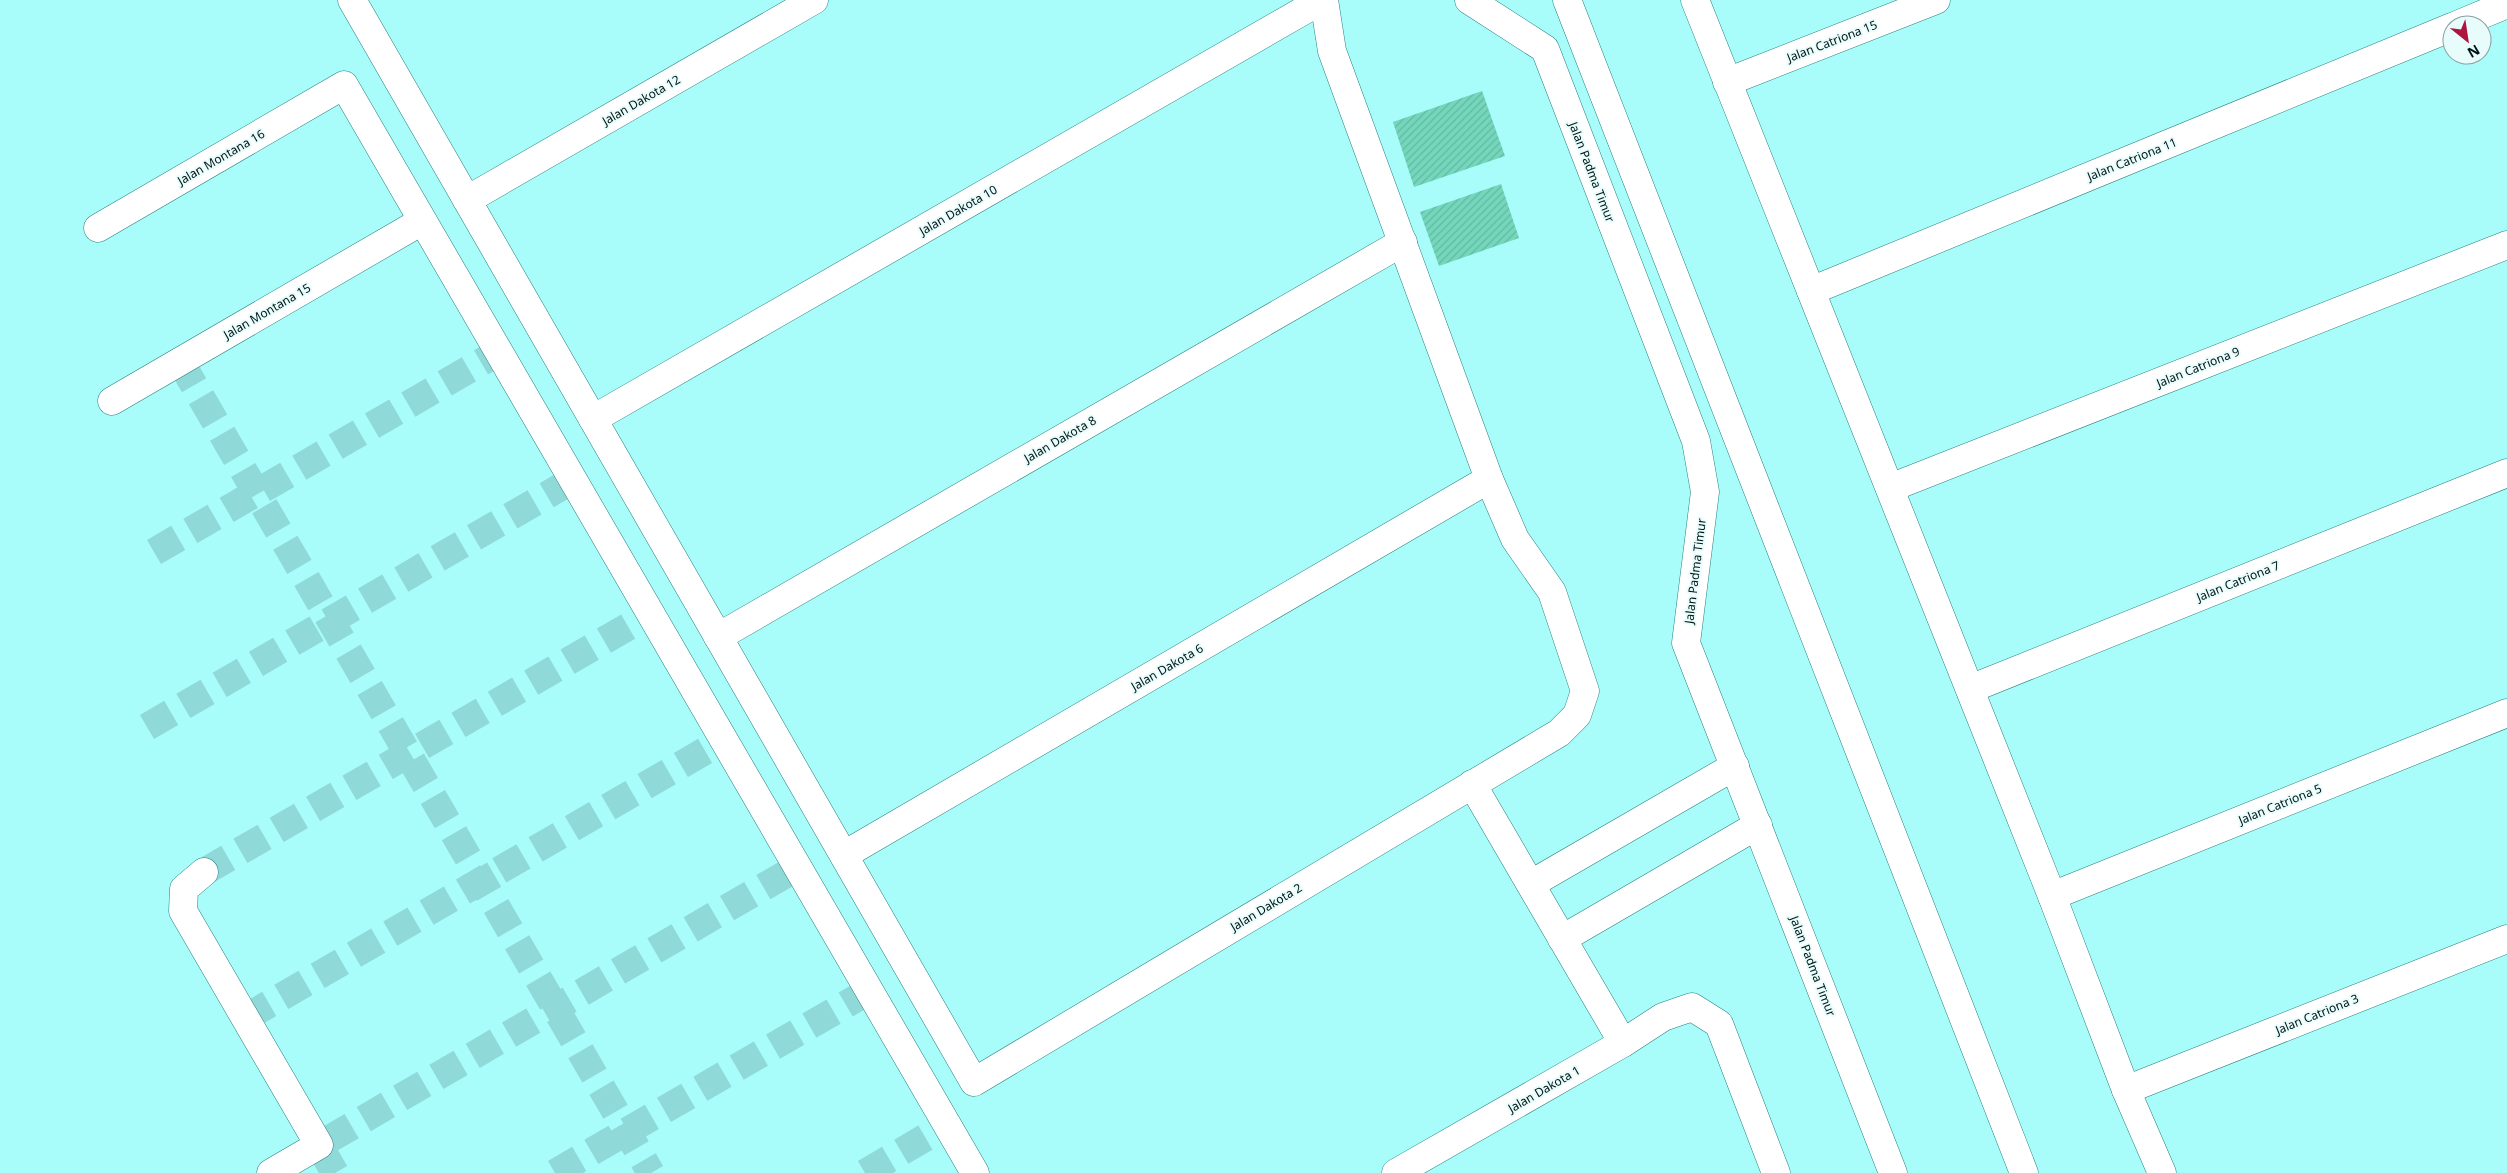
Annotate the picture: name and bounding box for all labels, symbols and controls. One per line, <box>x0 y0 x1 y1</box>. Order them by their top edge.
north arrow <box>2442 15 2492 65</box>
street label: Jalan Catriona 15 <box>1784 16 1880 66</box>
text: N <box>2464 41 2483 63</box>
street label: Jalan Dakota 12 <box>598 71 683 130</box>
street label: Jalan Padma Timur <box>1565 118 1619 225</box>
street label: Jalan Montana 16 <box>173 125 268 189</box>
street label: Jalan Catriona 11 <box>2084 133 2179 185</box>
street label: Jalan Dakota 10 <box>915 181 1000 240</box>
street label: Jalan Montana 15 <box>219 279 314 343</box>
street label: Jalan Catriona 9 <box>2153 342 2242 392</box>
street label: Jalan Dakota 8 <box>1020 411 1099 467</box>
street label: Jalan Padma Timur <box>1680 517 1710 626</box>
street label: Jalan Catriona 7 <box>2193 556 2282 606</box>
street label: Jalan Dakota 6 <box>1127 639 1206 695</box>
street label: Jalan Catriona 5 <box>2235 779 2324 829</box>
street label: Jalan Dakota 2 <box>1226 879 1305 936</box>
street label: Jalan Padma Timur <box>1786 912 1840 1019</box>
street label: Jalan Catriona 3 <box>2272 989 2361 1039</box>
street label: Jalan Dakota 1 <box>1504 1061 1583 1117</box>

